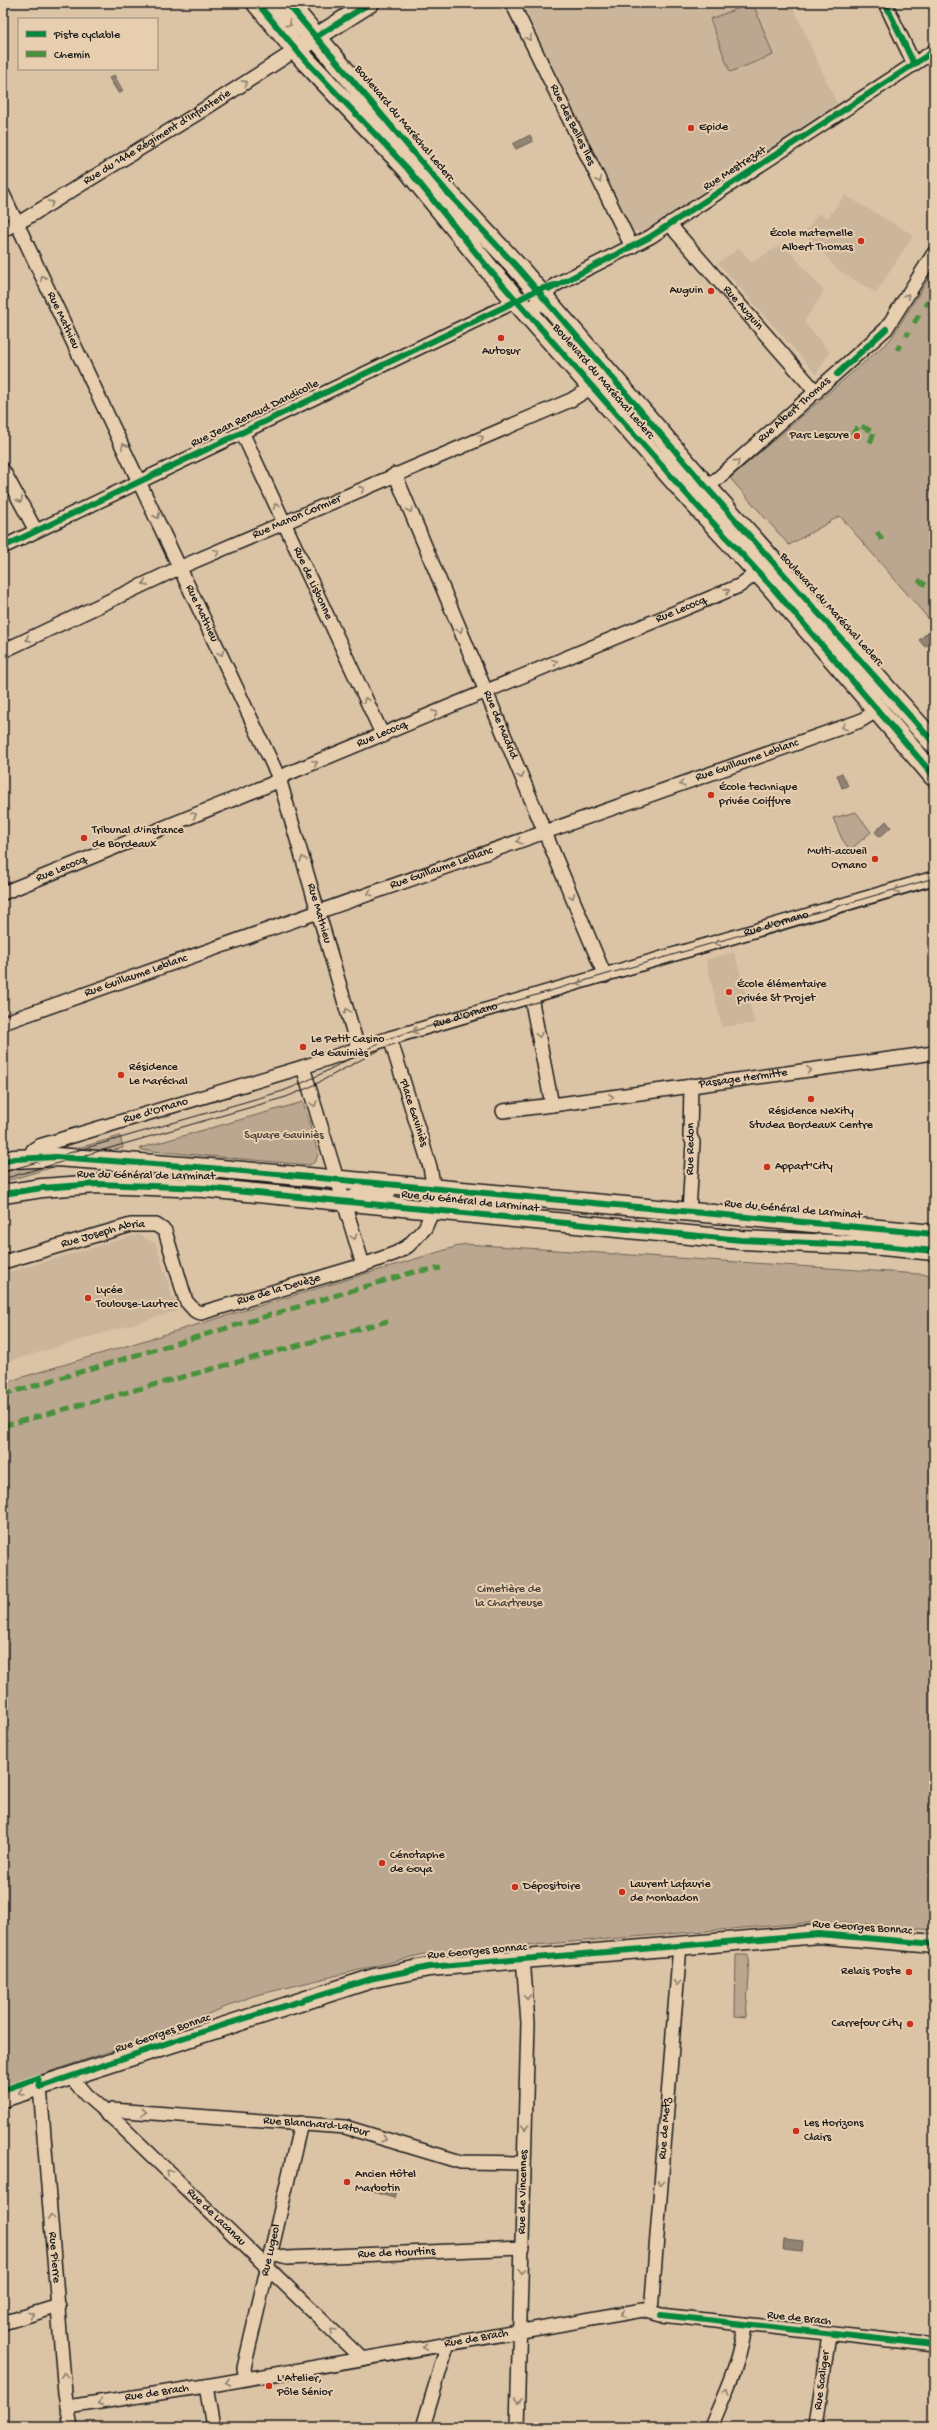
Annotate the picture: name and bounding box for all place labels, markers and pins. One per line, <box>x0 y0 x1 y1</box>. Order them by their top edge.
place label: Epide <box>699 121 729 135</box>
marker: Epide <box>686 123 696 133</box>
place label: École maternelle Albert Thomas <box>770 227 854 255</box>
marker: École maternelle Albert Thomas <box>856 236 866 246</box>
place label: Auguin <box>670 284 703 298</box>
marker: Auguin <box>706 286 716 296</box>
marker: Autosur <box>496 333 506 343</box>
place label: Autosur <box>482 345 522 359</box>
place label: Parc Lescure <box>788 429 850 443</box>
marker: Parc Lescure <box>852 431 862 441</box>
place label: École technique privée Coiffure <box>718 781 798 809</box>
marker: École technique privée Coiffure <box>706 790 716 800</box>
place label: Tribunal d'instance de Bordeaux <box>91 824 184 852</box>
marker: Tribunal d'instance de Bordeaux <box>79 833 89 843</box>
place label: Multi-accueil Ornano <box>807 845 867 873</box>
marker: Multi-accueil Ornano <box>870 854 880 864</box>
place label: École élémentaire privée St Projet <box>736 978 827 1006</box>
marker: École élémentaire privée St Projet <box>724 987 734 997</box>
place label: Le Petit Casino de Gaviniès <box>311 1033 385 1061</box>
marker: Le Petit Casino de Gaviniès <box>298 1042 308 1052</box>
place label: Résidence Le Maréchal <box>129 1061 188 1089</box>
marker: Résidence Le Maréchal <box>116 1070 126 1080</box>
marker: Résidence Nexity Studea Bordeaux Centre <box>806 1094 816 1104</box>
place label: Résidence Nexity Studea Bordeaux Centre <box>749 1105 874 1133</box>
place label: Appart'City <box>775 1160 833 1174</box>
marker: Appart'City <box>762 1162 772 1172</box>
place label: Lycée Toulouse-Lautrec <box>95 1284 178 1312</box>
marker: Lycée Toulouse-Lautrec <box>83 1293 93 1303</box>
place label: Cénotaphe de Goya <box>390 1849 446 1877</box>
marker: Cénotaphe de Goya <box>377 1858 387 1868</box>
place label: Laurent Lafaurie de Monbadon <box>630 1878 711 1906</box>
place label: Dépositoire <box>522 1880 581 1894</box>
marker: Dépositoire <box>510 1882 520 1892</box>
marker: Laurent Lafaurie de Monbadon <box>617 1887 627 1897</box>
place label: Relais Poste <box>841 1965 902 1979</box>
marker: Relais Poste <box>904 1967 914 1977</box>
place label: Carrefour City <box>832 2017 902 2031</box>
marker: Carrefour City <box>905 2019 915 2029</box>
place label: Les Horizons Clairs <box>804 2117 864 2145</box>
marker: Les Horizons Clairs <box>791 2126 801 2136</box>
place label: Ancien Hôtel Marbotin <box>355 2168 416 2196</box>
marker: Ancien Hôtel Marbotin <box>342 2177 352 2187</box>
place label: L'Atelier, Pôle Sénior <box>276 2372 334 2400</box>
marker: L'Atelier, Pôle Sénior <box>264 2381 274 2391</box>

